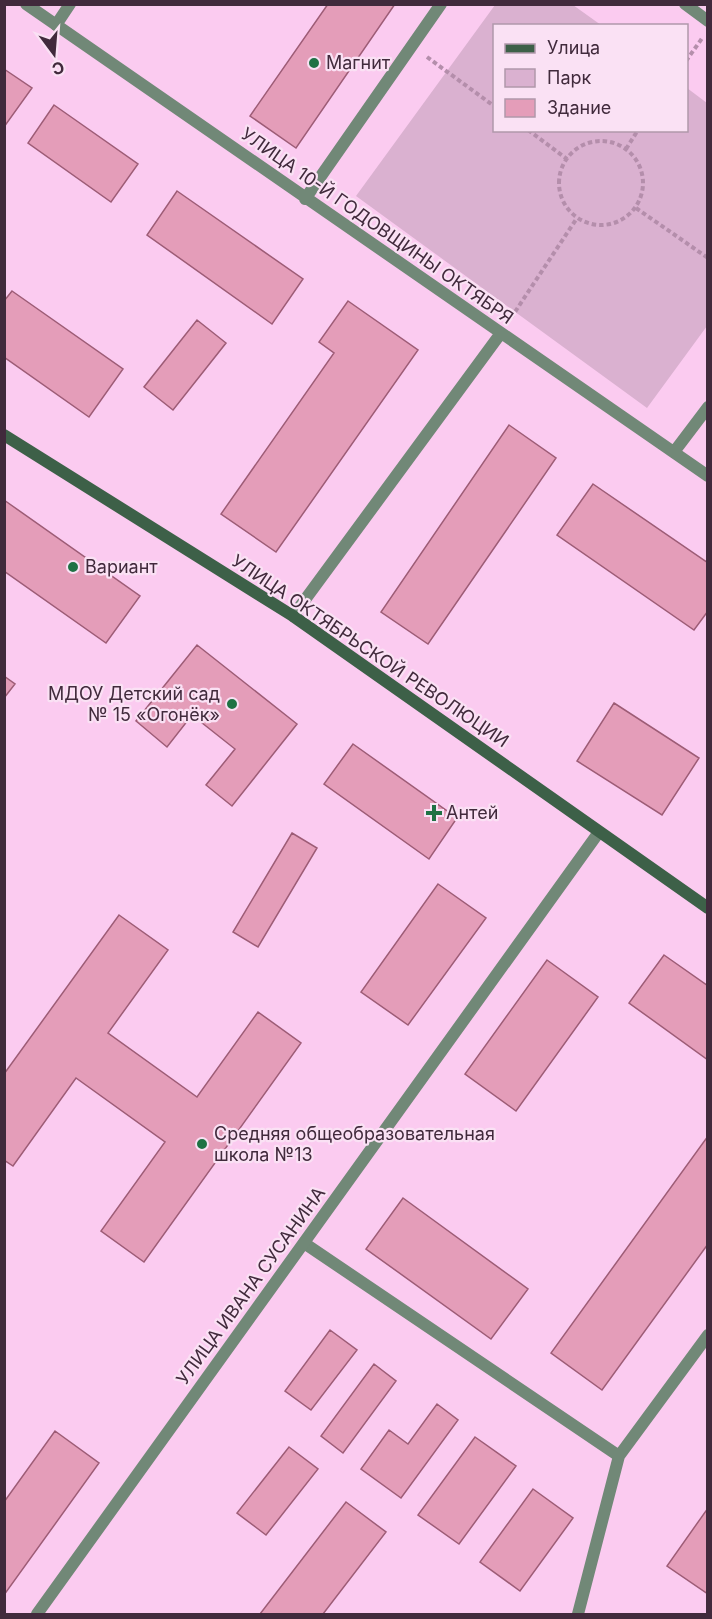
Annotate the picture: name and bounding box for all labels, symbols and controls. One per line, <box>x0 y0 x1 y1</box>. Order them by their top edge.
north arrow <box>24 24 84 84</box>
legend <box>493 24 688 132</box>
text: Улица <box>547 37 600 58</box>
place label: Магнит <box>326 52 391 73</box>
marker: Магнит <box>307 56 321 70</box>
text: С <box>50 57 67 80</box>
text: Парк <box>547 67 592 88</box>
text: Здание <box>547 97 611 118</box>
street label: УЛИЦА 10-Й ГОДОВЩИНЫ ОКТЯБРЯ <box>237 122 518 328</box>
street label: УЛИЦА ОКТЯБРЬСКОЙ РЕВОЛЮЦИИ <box>228 549 513 751</box>
place label: Вариант <box>85 556 158 577</box>
marker: Вариант <box>66 560 80 574</box>
place label: МДОУ Детский сад № 15 «Огонёк» <box>48 683 220 725</box>
marker: МДОУ Детский сад № 15 «Огонёк» <box>225 697 239 711</box>
place label: Антей <box>446 802 498 823</box>
marker: Антей <box>427 806 441 820</box>
place label: Средняя общеобразовательная школа №13 <box>214 1123 495 1165</box>
marker: Средняя общеобразовательная школа №13 <box>195 1137 209 1151</box>
street label: УЛИЦА ИВАНА СУСАНИНА <box>172 1183 329 1389</box>

